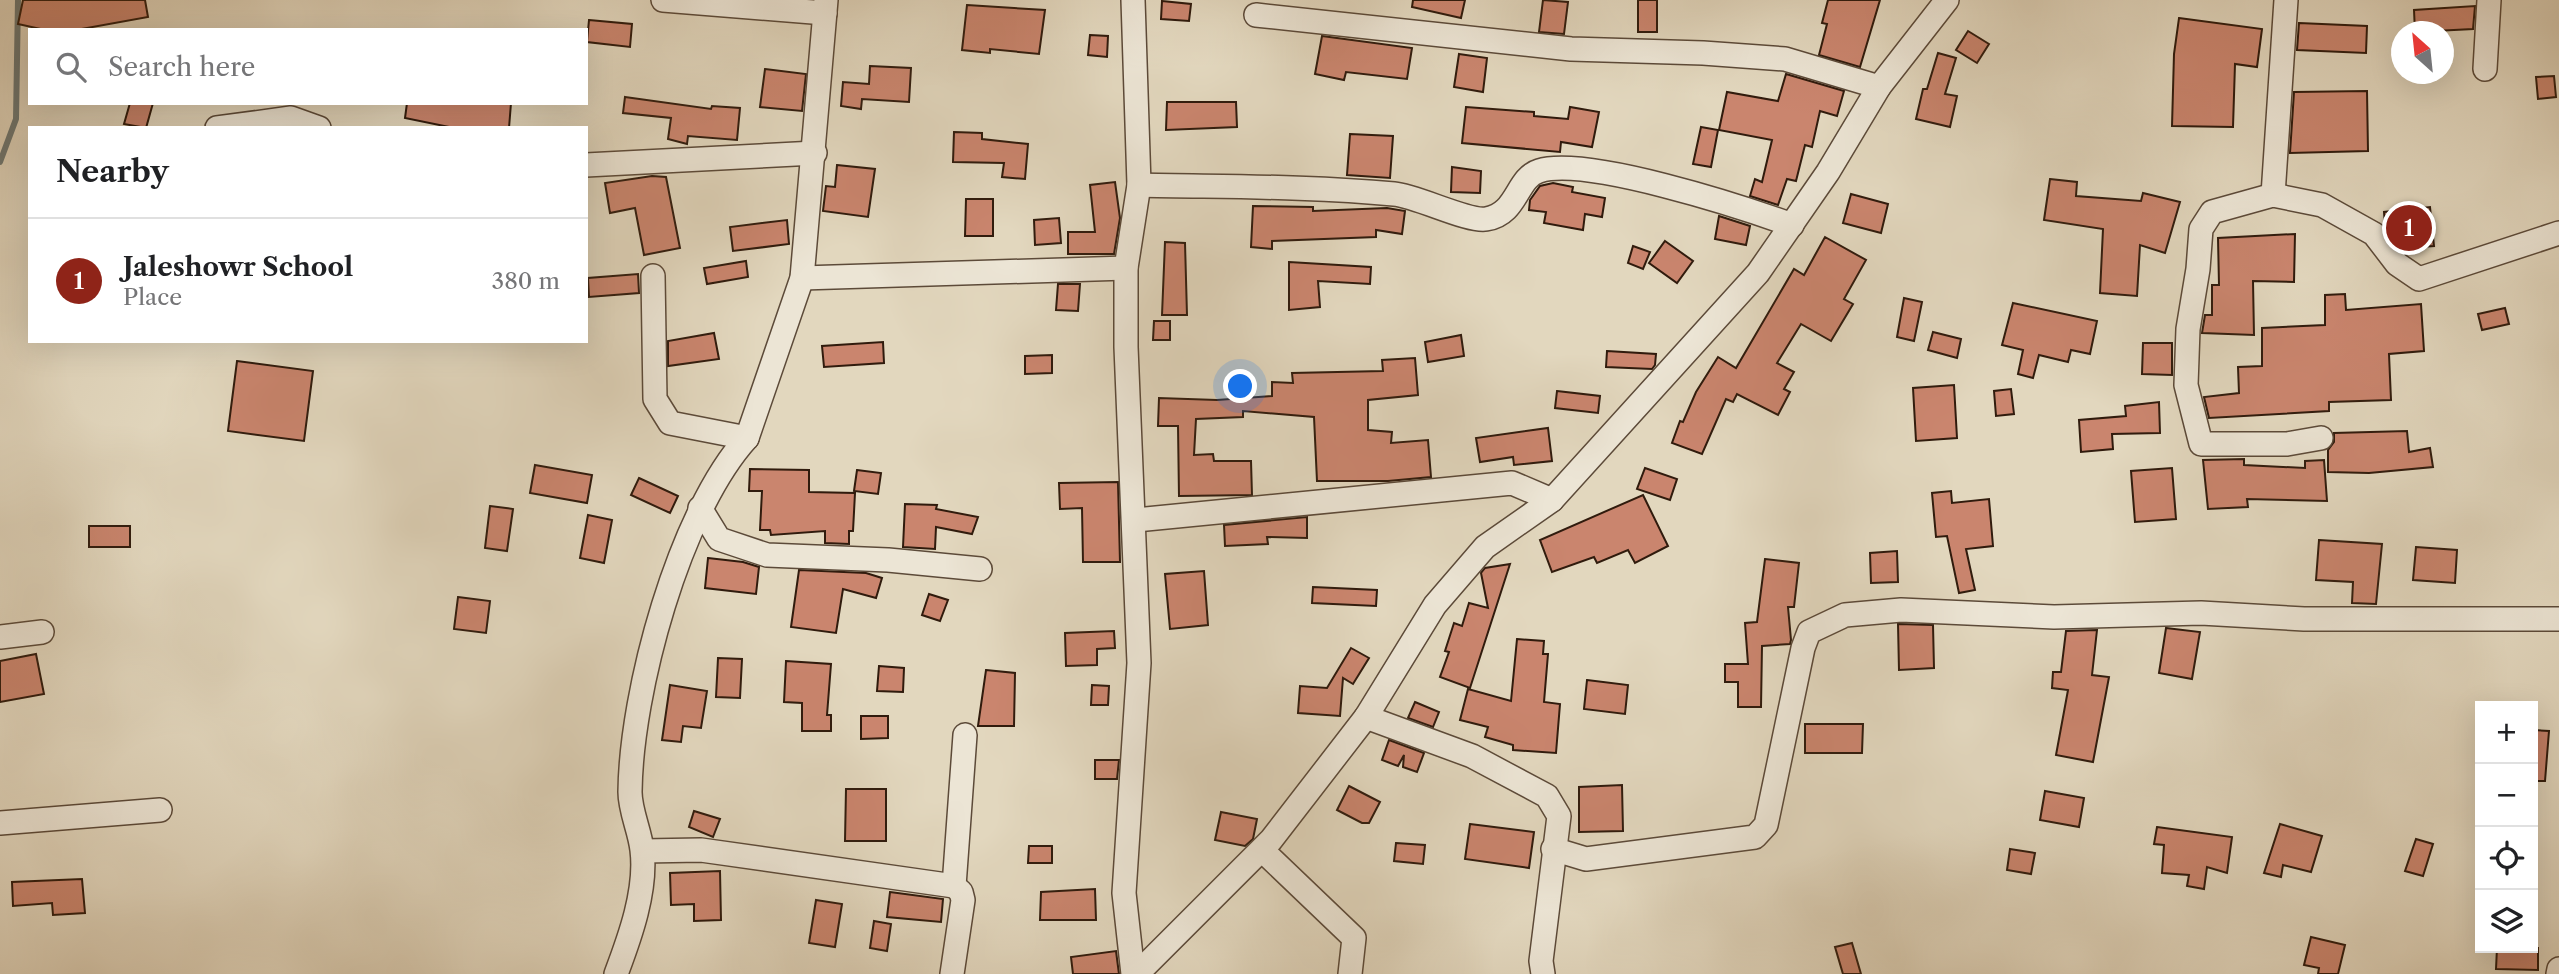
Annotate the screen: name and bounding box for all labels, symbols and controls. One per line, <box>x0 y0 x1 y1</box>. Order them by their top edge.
north arrow <box>2391 21 2454 84</box>
search box <box>28 28 588 105</box>
icon: search <box>52 48 90 86</box>
text: Search here <box>108 51 255 83</box>
text: Nearby <box>56 153 169 190</box>
pin: 1 <box>2386 202 2432 254</box>
text: Jaleshowr School <box>123 251 353 283</box>
text: 1 <box>74 267 84 295</box>
text: 380 m <box>492 267 560 295</box>
text: Place <box>123 283 182 311</box>
your location <box>1223 369 1257 403</box>
map controls <box>2475 701 2538 953</box>
button: + <box>2475 701 2538 764</box>
button: − <box>2475 764 2538 827</box>
button: locate <box>2475 827 2538 890</box>
button: layers <box>2475 890 2538 953</box>

